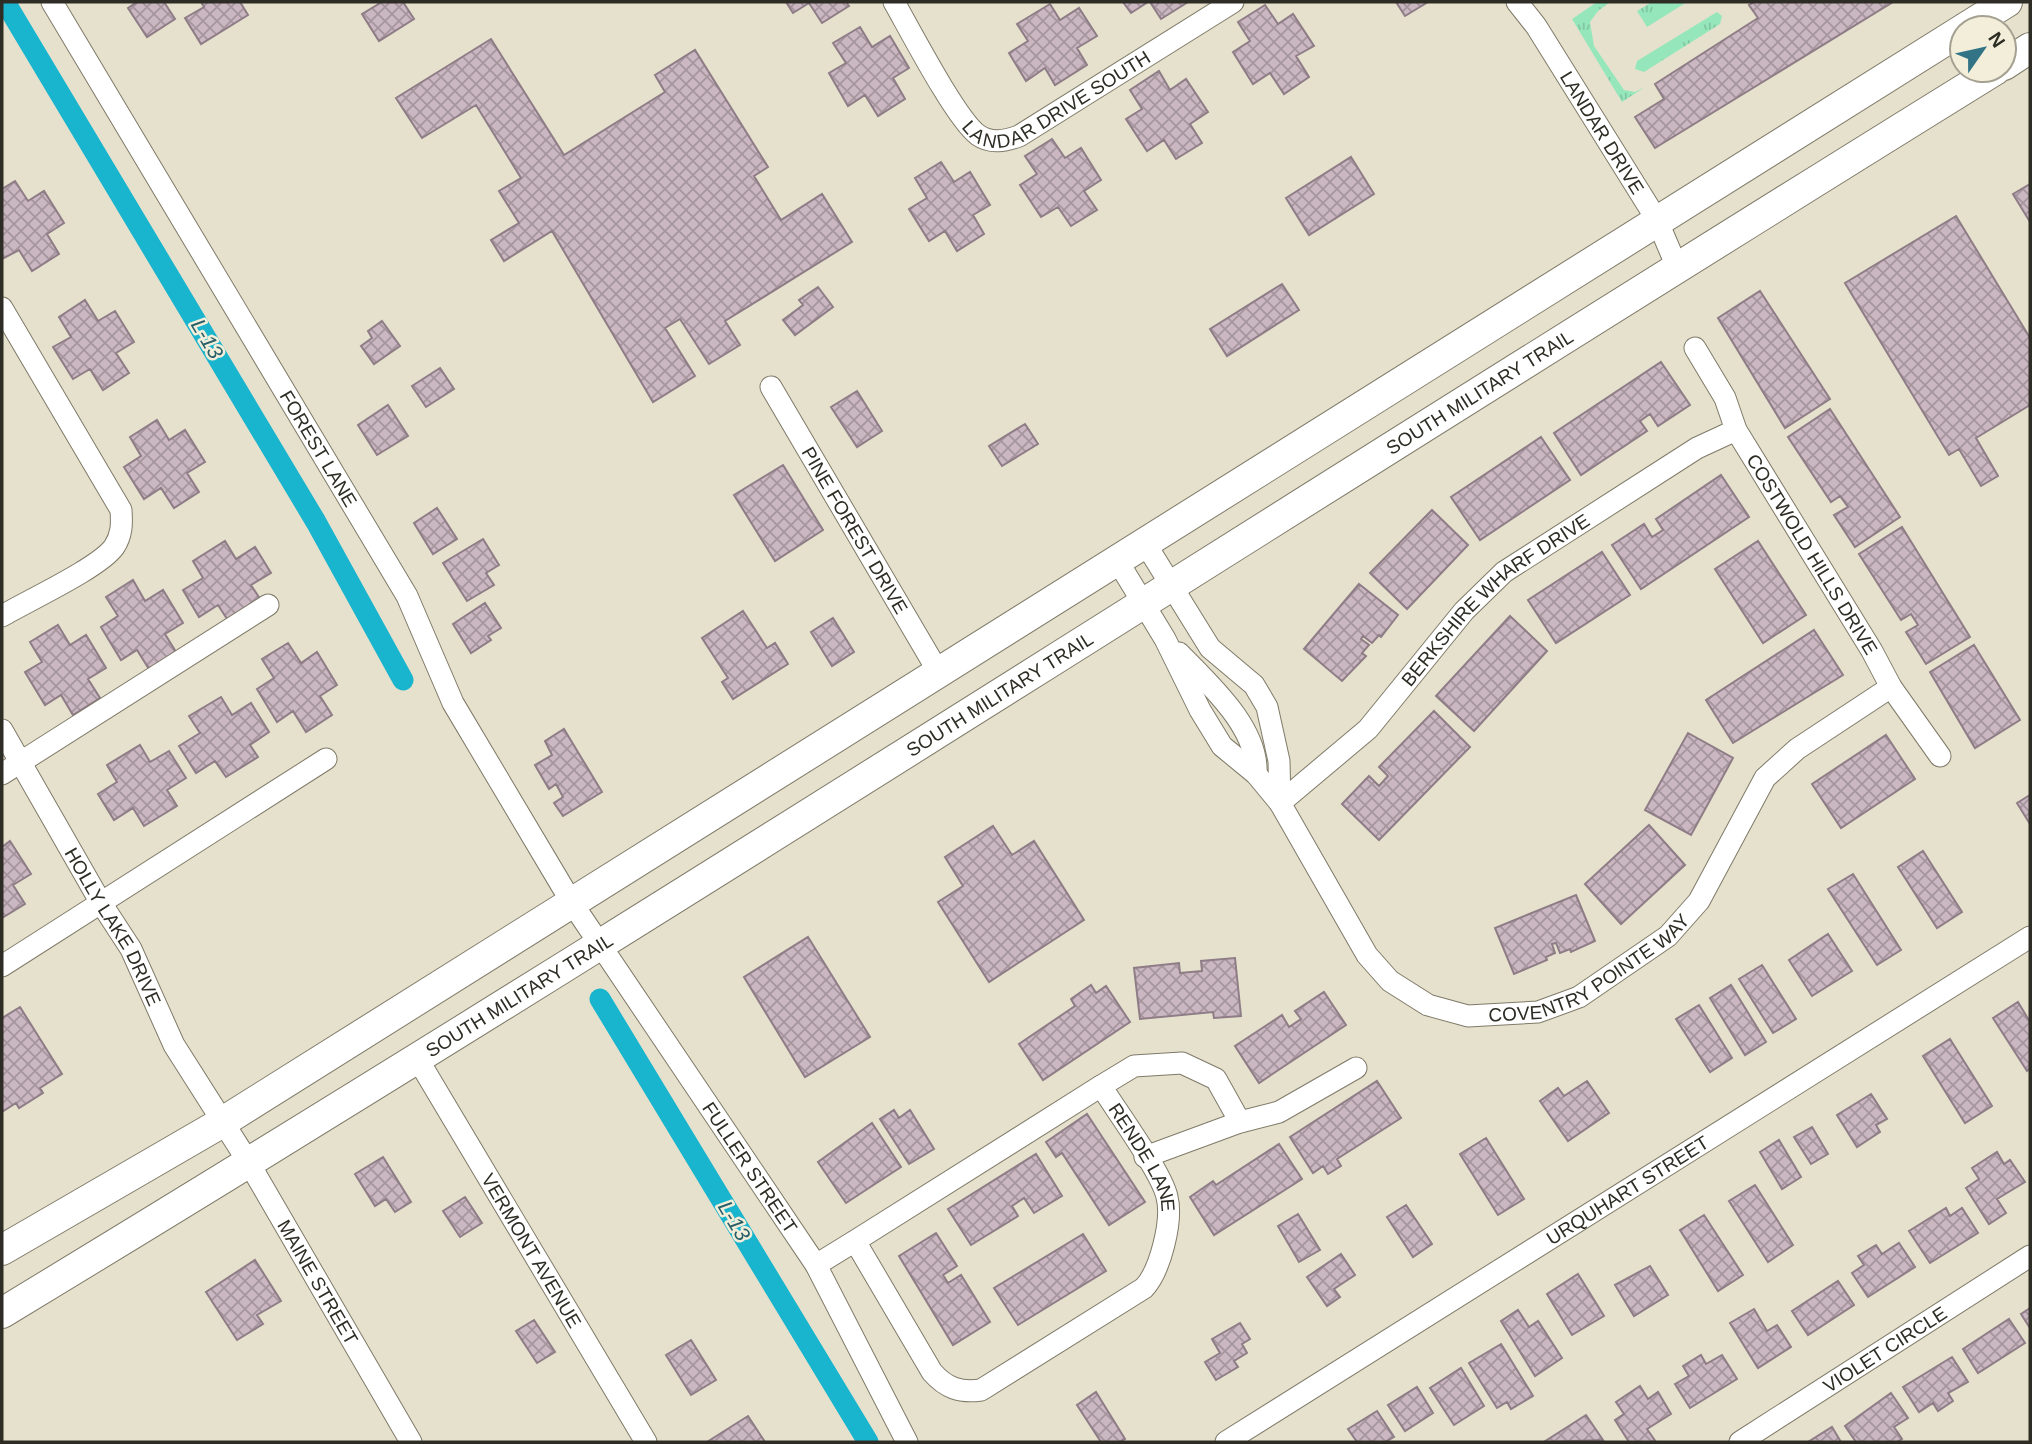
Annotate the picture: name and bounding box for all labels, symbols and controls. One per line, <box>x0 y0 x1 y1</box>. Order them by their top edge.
north arrow <box>1948 14 2018 84</box>
text: N <box>1984 28 2009 51</box>
street label: LANDAR DRIVE SOUTH <box>958 47 1154 152</box>
street label: LANDAR DRIVE <box>1556 67 1648 198</box>
water label: L-13 <box>187 315 228 363</box>
street label: SOUTH MILITARY TRAIL <box>1383 326 1577 459</box>
street label: FOREST LANE <box>276 387 361 511</box>
street label: PINE FOREST DRIVE <box>798 443 912 618</box>
street label: COSTWOLD HILLS DRIVE <box>1742 450 1882 659</box>
street label: BERKSHIRE WHARF DRIVE <box>1397 510 1593 690</box>
street label: SOUTH MILITARY TRAIL <box>903 628 1097 761</box>
street label: HOLLY LAKE DRIVE <box>61 844 165 1009</box>
street label: COVENTRY POINTE WAY <box>1488 909 1694 1026</box>
street label: SOUTH MILITARY TRAIL <box>422 929 617 1061</box>
street label: FULLER STREET <box>698 1098 802 1237</box>
street label: RENDE LANE <box>1104 1099 1179 1212</box>
street label: URQUHART STREET <box>1543 1131 1713 1249</box>
street label: VERMONT AVENUE <box>477 1170 585 1331</box>
water label: L-13 <box>714 1197 755 1245</box>
street label: MAINE STREET <box>273 1216 362 1349</box>
street label: VIOLET CIRCLE <box>1819 1302 1951 1397</box>

